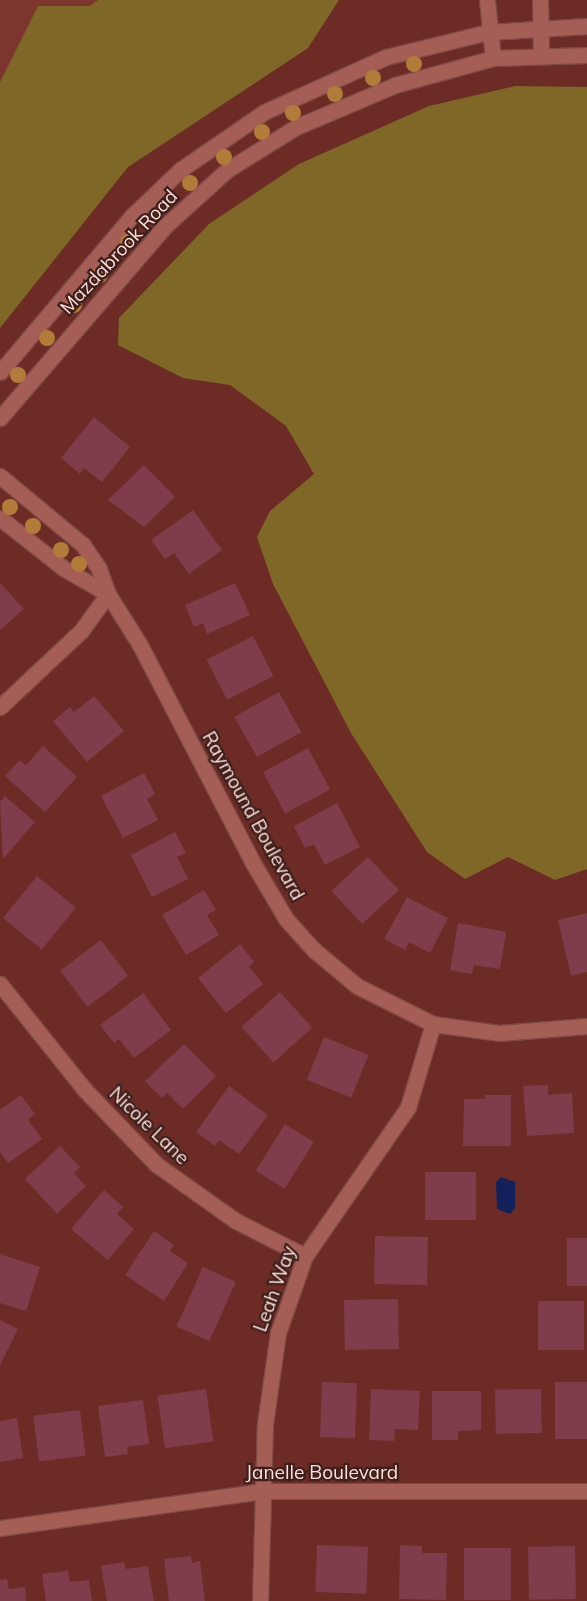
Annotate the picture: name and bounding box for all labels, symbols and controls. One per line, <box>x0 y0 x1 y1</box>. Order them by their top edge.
street label: Mazdabrook Road <box>56 185 182 319</box>
street label: Raymound Boulevard <box>197 728 309 904</box>
street label: Nicole Lane <box>104 1082 194 1170</box>
street label: Leah Way <box>249 1243 301 1335</box>
street label: Janelle Boulevard <box>246 1462 398 1484</box>

